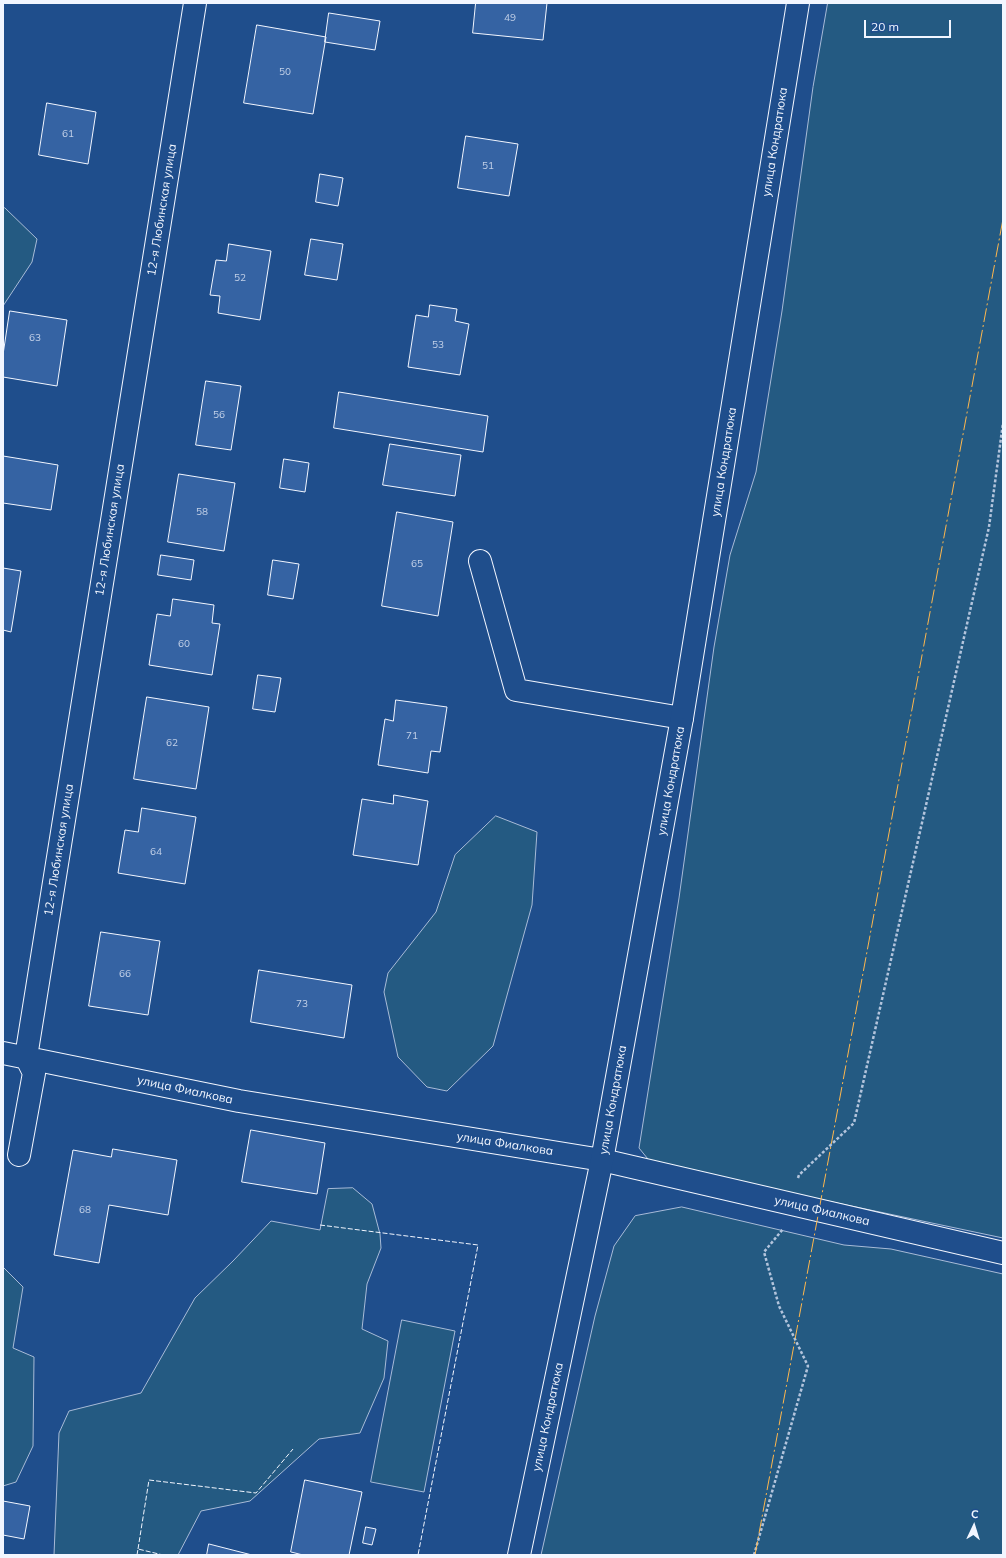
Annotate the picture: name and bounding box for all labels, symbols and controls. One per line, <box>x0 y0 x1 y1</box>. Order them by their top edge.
house number: 49 <box>504 12 516 24</box>
scale bar <box>866 12 953 38</box>
text: 20 m <box>871 19 899 34</box>
house number: 50 <box>279 66 291 78</box>
street label: улица Кондратюка <box>759 86 791 198</box>
house number: 61 <box>62 128 74 140</box>
street label: 12-я Любинская улица <box>144 143 180 277</box>
house number: 51 <box>482 160 494 172</box>
house number: 52 <box>234 272 246 284</box>
house number: 63 <box>29 332 41 344</box>
house number: 53 <box>432 339 444 351</box>
street label: улица Кондратюка <box>708 406 740 518</box>
house number: 56 <box>213 409 225 421</box>
street label: 12-я Любинская улица <box>92 463 128 597</box>
house number: 58 <box>196 506 208 518</box>
house number: 65 <box>411 558 423 570</box>
house number: 60 <box>178 638 190 650</box>
street label: улица Кондратюка <box>654 725 688 837</box>
house number: 71 <box>406 730 418 742</box>
house number: 62 <box>166 737 178 749</box>
street label: 12-я Любинская улица <box>41 783 77 917</box>
house number: 64 <box>150 846 162 858</box>
house number: 66 <box>119 968 131 980</box>
house number: 73 <box>296 998 308 1010</box>
street label: улица Кондратюка <box>596 1044 630 1156</box>
street label: улица Фиалкова <box>136 1073 234 1107</box>
street label: улица Фиалкова <box>456 1129 554 1159</box>
street label: улица Фиалкова <box>773 1193 871 1229</box>
house number: 68 <box>79 1204 91 1216</box>
street label: улица Кондратюка <box>529 1361 567 1473</box>
north arrow <box>954 1506 994 1546</box>
text: С <box>971 1507 979 1521</box>

